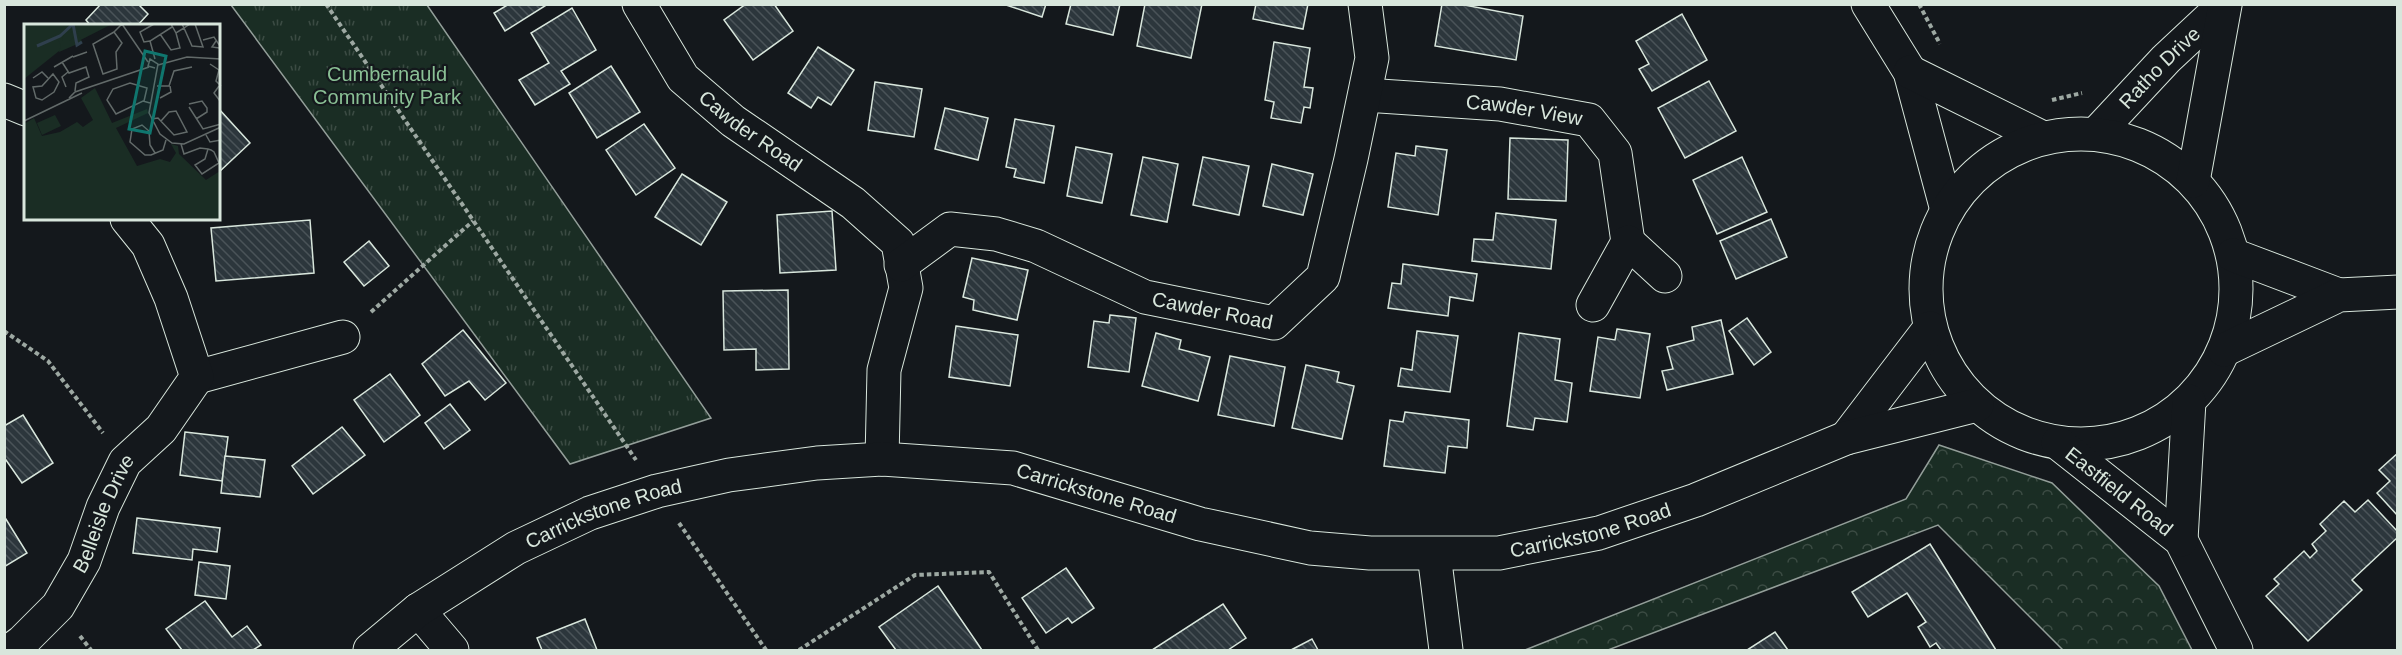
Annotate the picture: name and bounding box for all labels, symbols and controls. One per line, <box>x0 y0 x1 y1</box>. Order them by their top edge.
street label: Ratho Drive <box>2115 22 2204 113</box>
inset map <box>24 24 220 220</box>
park label: Cumbernauld Community Park <box>313 63 462 108</box>
street label: Cawder Road <box>695 86 806 176</box>
street label: Cawder View <box>1465 91 1585 130</box>
street label: Cawder Road <box>1150 288 1275 333</box>
street label: Eastfield Road <box>2061 442 2177 540</box>
street label: Belleisle Drive <box>69 449 138 577</box>
street label: Carrickstone Road <box>1014 459 1179 527</box>
street label: Carrickstone Road <box>522 475 684 553</box>
street label: Carrickstone Road <box>1508 498 1674 562</box>

